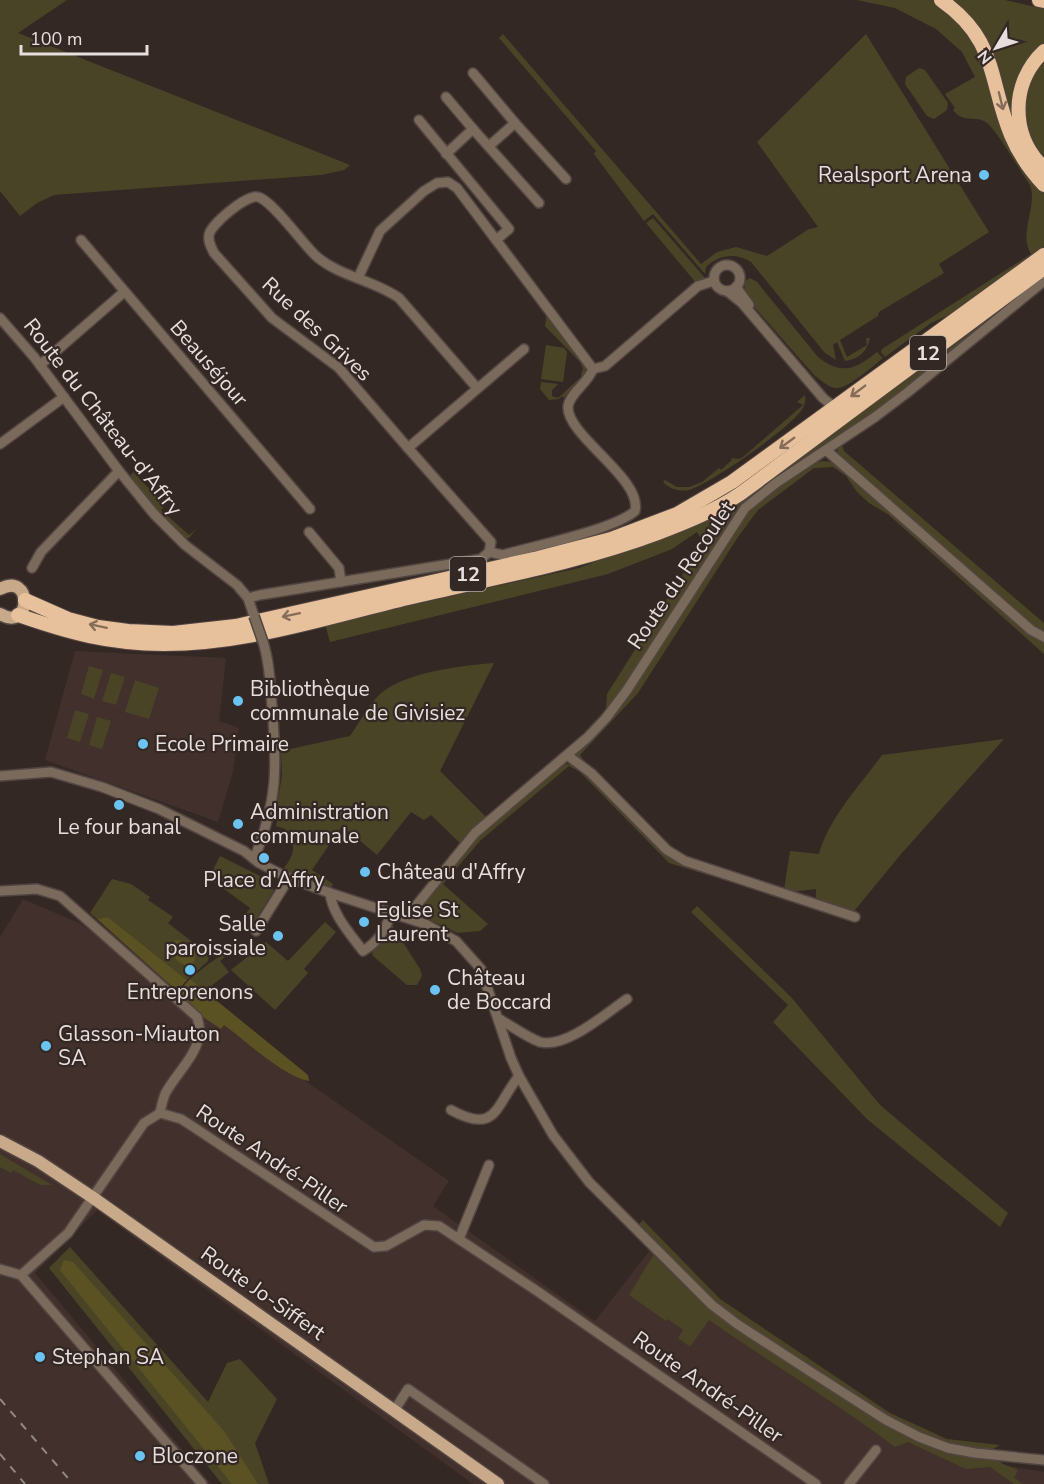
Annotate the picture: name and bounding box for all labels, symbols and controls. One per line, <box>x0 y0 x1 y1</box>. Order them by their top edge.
scale bar <box>21 18 147 56</box>
north arrow <box>966 18 1026 78</box>
text: 100 m <box>30 27 82 51</box>
text: N <box>973 45 997 68</box>
one-way arrow <box>996 92 1008 111</box>
place label: Realsport Arena <box>818 161 972 189</box>
marker: Realsport Arena <box>977 168 991 182</box>
street label: Rue des Grives <box>256 271 378 387</box>
street label: Route du Château-d'Affry <box>17 313 189 521</box>
street label: Beauséjour <box>164 314 254 412</box>
road number: 12 <box>910 336 946 370</box>
one-way arrow <box>851 384 867 397</box>
one-way arrow <box>780 436 796 449</box>
street label: Route du Recoulet <box>621 495 741 655</box>
road number: 12 <box>450 557 486 591</box>
one-way arrow <box>282 609 301 621</box>
one-way arrow <box>89 620 108 631</box>
place label: Bibliothèque communale de Givisiez <box>250 675 465 727</box>
marker: Bibliothèque communale de Givisiez <box>231 694 245 708</box>
place label: Ecole Primaire <box>155 730 289 758</box>
marker: Ecole Primaire <box>136 737 150 751</box>
marker: Le four banal <box>112 798 126 812</box>
place label: Administration communale <box>250 798 389 850</box>
place label: Le four banal <box>57 813 182 841</box>
marker: Administration communale <box>231 817 245 831</box>
marker: Place d'Affry <box>257 851 271 865</box>
place label: Château d'Affry <box>377 858 526 886</box>
marker: Château d'Affry <box>358 865 372 879</box>
place label: Place d'Affry <box>203 866 325 894</box>
place label: Eglise St Laurent <box>376 896 459 948</box>
place label: Salle paroissiale <box>165 910 266 962</box>
marker: Eglise St Laurent <box>357 915 371 929</box>
marker: Salle paroissiale <box>271 929 285 943</box>
marker: Entreprenons <box>183 963 197 977</box>
place label: Château de Boccard <box>447 964 552 1016</box>
place label: Entreprenons <box>127 978 253 1006</box>
marker: Château de Boccard <box>428 983 442 997</box>
place label: Glasson-Miauton SA <box>58 1020 220 1072</box>
marker: Glasson-Miauton SA <box>39 1039 53 1053</box>
street label: Route André-Piller <box>191 1098 354 1220</box>
street label: Route Jo-Siffert <box>195 1240 331 1347</box>
street label: Route André-Piller <box>627 1325 789 1450</box>
place label: Stephan SA <box>52 1343 164 1371</box>
marker: Stephan SA <box>33 1350 47 1364</box>
place label: Bloczone <box>152 1442 238 1470</box>
marker: Bloczone <box>133 1449 147 1463</box>

